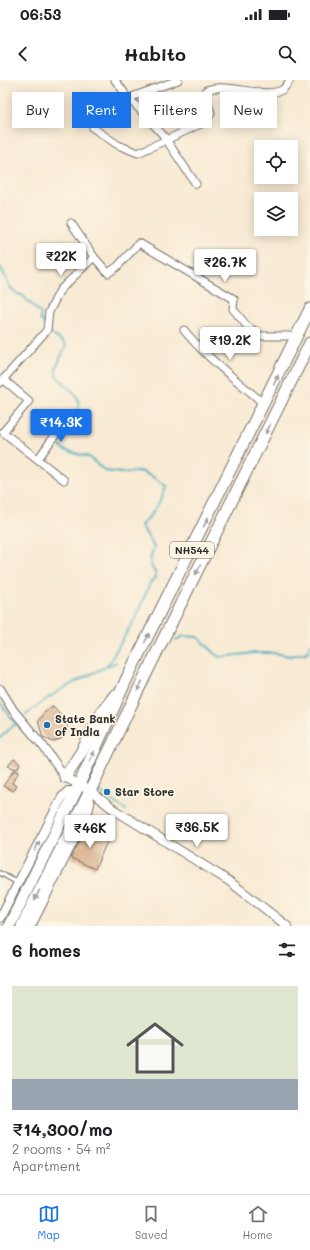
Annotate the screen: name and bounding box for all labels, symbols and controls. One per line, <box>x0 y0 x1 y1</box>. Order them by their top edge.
text: 06:53 <box>20 4 61 24</box>
text: Habito <box>124 42 186 66</box>
icon: back <box>12 43 34 65</box>
icon: search <box>276 43 298 65</box>
chip: Buy <box>12 92 64 128</box>
chip: Rent <box>72 92 131 128</box>
chip: Filters <box>139 92 212 128</box>
chip: New <box>220 92 277 128</box>
map controls <box>254 140 298 236</box>
button: locate <box>254 140 298 184</box>
button: layers <box>254 192 298 236</box>
pin: ₹22K <box>37 243 85 277</box>
text: ₹22K <box>45 247 77 264</box>
pin: ₹26.7K <box>192 249 258 283</box>
text: ₹26.7K <box>203 253 247 270</box>
pin: ₹19.2K <box>197 327 263 361</box>
text: ₹19.2K <box>209 331 251 348</box>
one-way arrow <box>272 375 279 386</box>
pin: ₹14.3K <box>28 409 94 443</box>
text: ₹14.3K <box>40 413 82 430</box>
one-way arrow <box>265 423 271 434</box>
one-way arrow <box>202 516 209 528</box>
road number: NH544 <box>170 542 214 558</box>
one-way arrow <box>195 564 201 576</box>
one-way arrow <box>144 632 150 644</box>
one-way arrow <box>137 681 143 692</box>
place label: State Bank of India <box>55 711 115 739</box>
marker: State Bank of India <box>42 720 52 730</box>
one-way arrow <box>89 750 95 761</box>
place label: Star Store <box>115 784 174 799</box>
marker: Star Store <box>102 787 112 797</box>
pin: ₹36.5K <box>164 814 230 848</box>
pin: ₹46K <box>66 815 114 849</box>
text: ₹36.5K <box>175 818 219 835</box>
text: ₹46K <box>73 819 107 836</box>
one-way arrow <box>34 840 40 852</box>
one-way arrow <box>34 889 40 901</box>
text: 6 homes <box>12 939 81 961</box>
icon: filters <box>276 939 298 961</box>
icon: home <box>119 1012 191 1084</box>
text: ₹14,300/mo <box>12 1118 113 1140</box>
text: 2 rooms · 54 m² <box>12 1140 111 1157</box>
text: Apartment <box>12 1157 81 1174</box>
tab: Map <box>37 1203 60 1242</box>
tab: Saved <box>135 1203 168 1242</box>
tab: Home <box>243 1203 272 1242</box>

